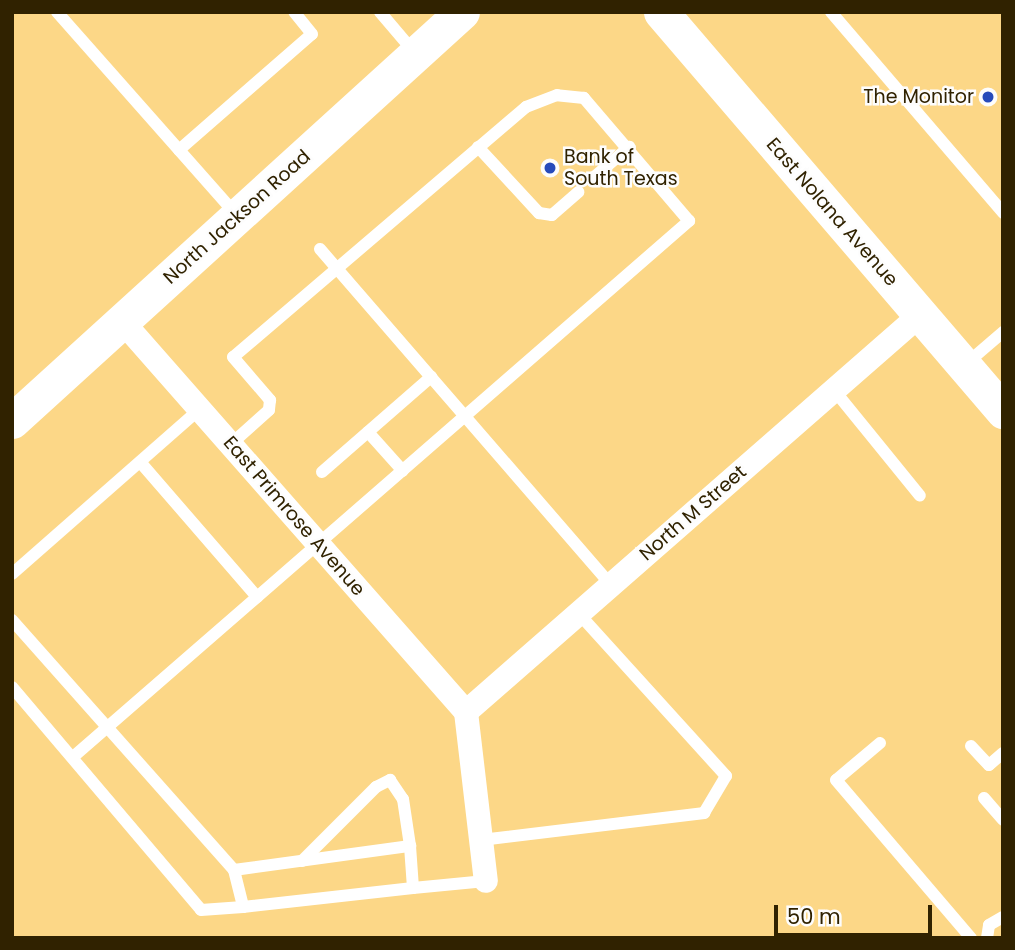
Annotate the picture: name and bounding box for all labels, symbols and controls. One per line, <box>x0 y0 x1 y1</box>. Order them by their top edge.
place label: The Monitor <box>863 86 974 108</box>
marker: The Monitor <box>980 89 996 105</box>
street label: East Nolana Avenue <box>761 133 903 291</box>
street label: North Jackson Road <box>159 145 315 289</box>
place label: Bank of South Texas <box>564 146 678 190</box>
marker: Bank of South Texas <box>542 160 558 176</box>
street label: East Primrose Avenue <box>218 431 370 601</box>
street label: North M Street <box>635 461 751 565</box>
scale bar <box>777 890 934 934</box>
text: 50 m <box>787 902 841 931</box>

